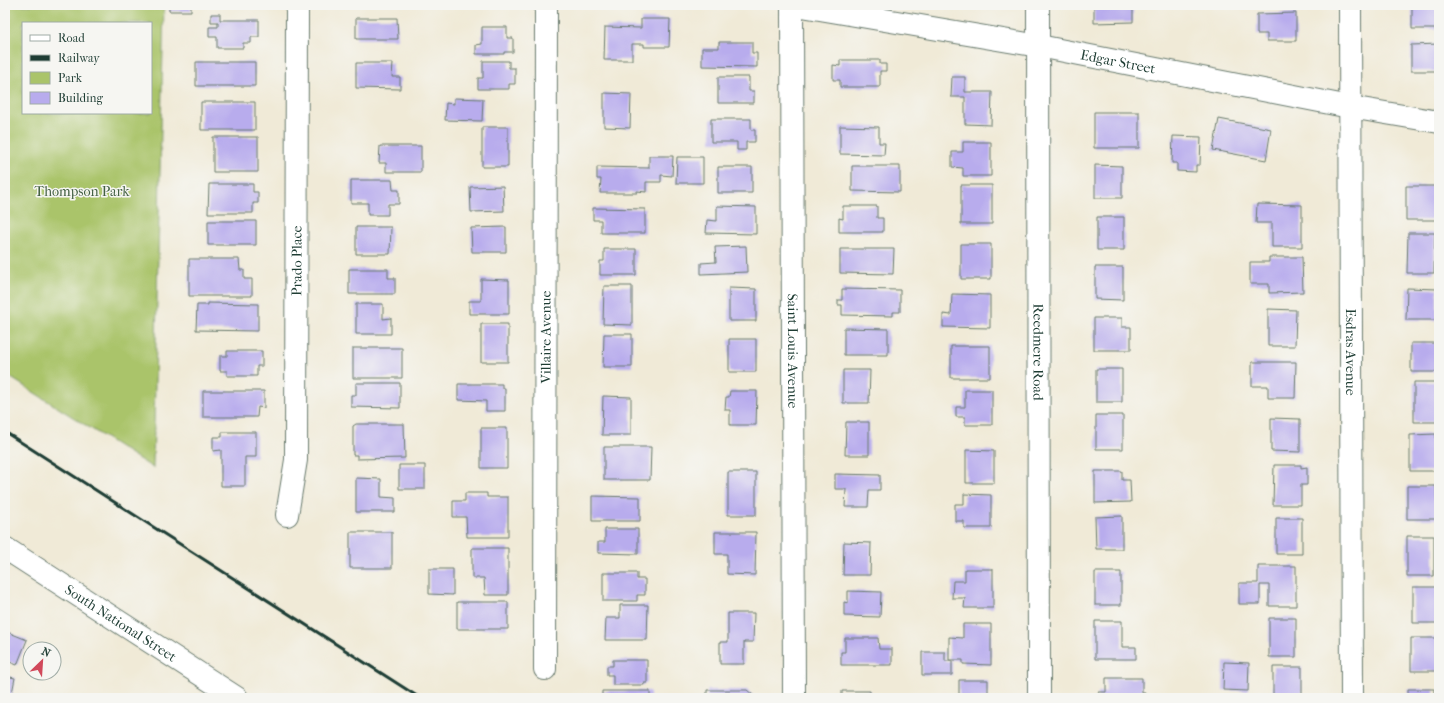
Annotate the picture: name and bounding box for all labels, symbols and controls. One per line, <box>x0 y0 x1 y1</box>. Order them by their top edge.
legend <box>22 22 152 114</box>
text: Road <box>58 31 85 45</box>
street label: Edgar Street <box>1079 46 1157 78</box>
text: Railway <box>58 51 100 65</box>
text: Park <box>58 71 83 85</box>
text: Building <box>58 91 103 105</box>
park label: Thompson Park <box>35 183 130 200</box>
street label: Prado Place <box>288 225 306 296</box>
street label: Villaire Avenue <box>537 291 555 384</box>
street label: Saint Louis Avenue <box>784 294 801 409</box>
street label: Reedmere Road <box>1029 303 1047 401</box>
street label: Esdras Avenue <box>1342 308 1359 396</box>
street label: South National Street <box>62 581 180 666</box>
north arrow <box>22 641 62 681</box>
text: N <box>39 645 53 660</box>

